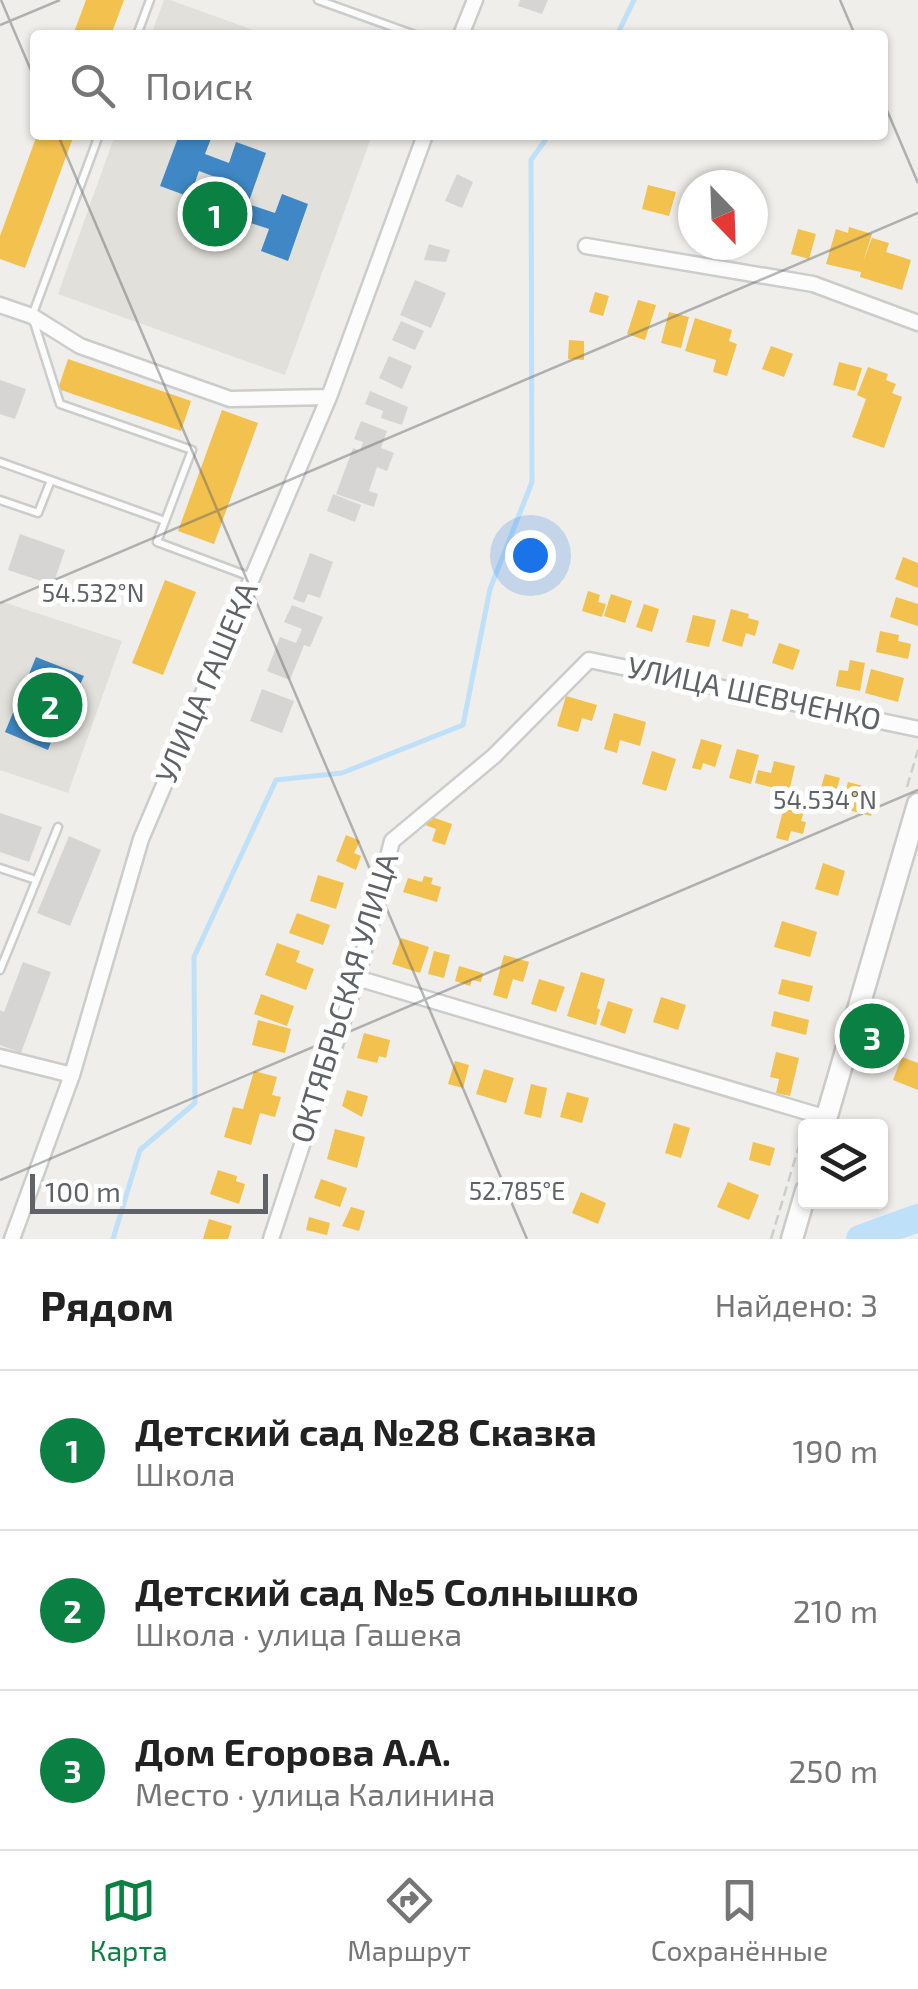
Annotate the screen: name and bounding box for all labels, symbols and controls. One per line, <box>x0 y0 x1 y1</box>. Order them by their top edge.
search box <box>30 30 888 140</box>
icon: search <box>65 58 120 113</box>
text: Поиск <box>145 62 254 108</box>
north arrow <box>678 170 768 260</box>
pin: 1 <box>182 176 248 252</box>
your location <box>505 530 556 581</box>
street label: УЛИЦА ГАШЕКА <box>147 576 264 788</box>
text: 54.532°N <box>42 577 144 607</box>
street label: УЛИЦА ШЕВЧЕНКО <box>624 648 885 737</box>
pin: 2 <box>18 668 82 742</box>
text: 54.534°N <box>773 784 877 814</box>
street label: ОКТЯБРЬСКАЯ УЛИЦА <box>282 848 404 1147</box>
pin: 3 <box>840 998 904 1074</box>
map controls <box>798 1119 888 1209</box>
button: layers <box>798 1119 888 1209</box>
scale bar <box>30 1169 268 1214</box>
text: 100 m <box>45 1174 121 1208</box>
text: 52.785°E <box>469 1175 565 1205</box>
text: Рядом <box>40 1279 174 1329</box>
text: Найдено: 3 <box>715 1285 878 1323</box>
text: Детский сад №28 Сказка <box>135 1408 597 1454</box>
text: 1 <box>66 1431 79 1469</box>
text: 190 m <box>792 1431 878 1469</box>
text: Школа <box>135 1454 235 1492</box>
text: Детский сад №5 Солнышко <box>135 1568 639 1614</box>
text: 2 <box>63 1591 82 1629</box>
text: 210 m <box>793 1591 878 1629</box>
text: Школа · улица Гашека <box>135 1614 462 1652</box>
text: Дом Егорова А.А. <box>135 1728 451 1774</box>
text: 3 <box>63 1751 82 1789</box>
text: 250 m <box>788 1751 878 1789</box>
text: Место · улица Калинина <box>135 1774 495 1812</box>
tab: Карта <box>90 1873 168 1967</box>
tab: Маршрут <box>347 1873 471 1967</box>
tab: Сохранённые <box>651 1873 828 1967</box>

